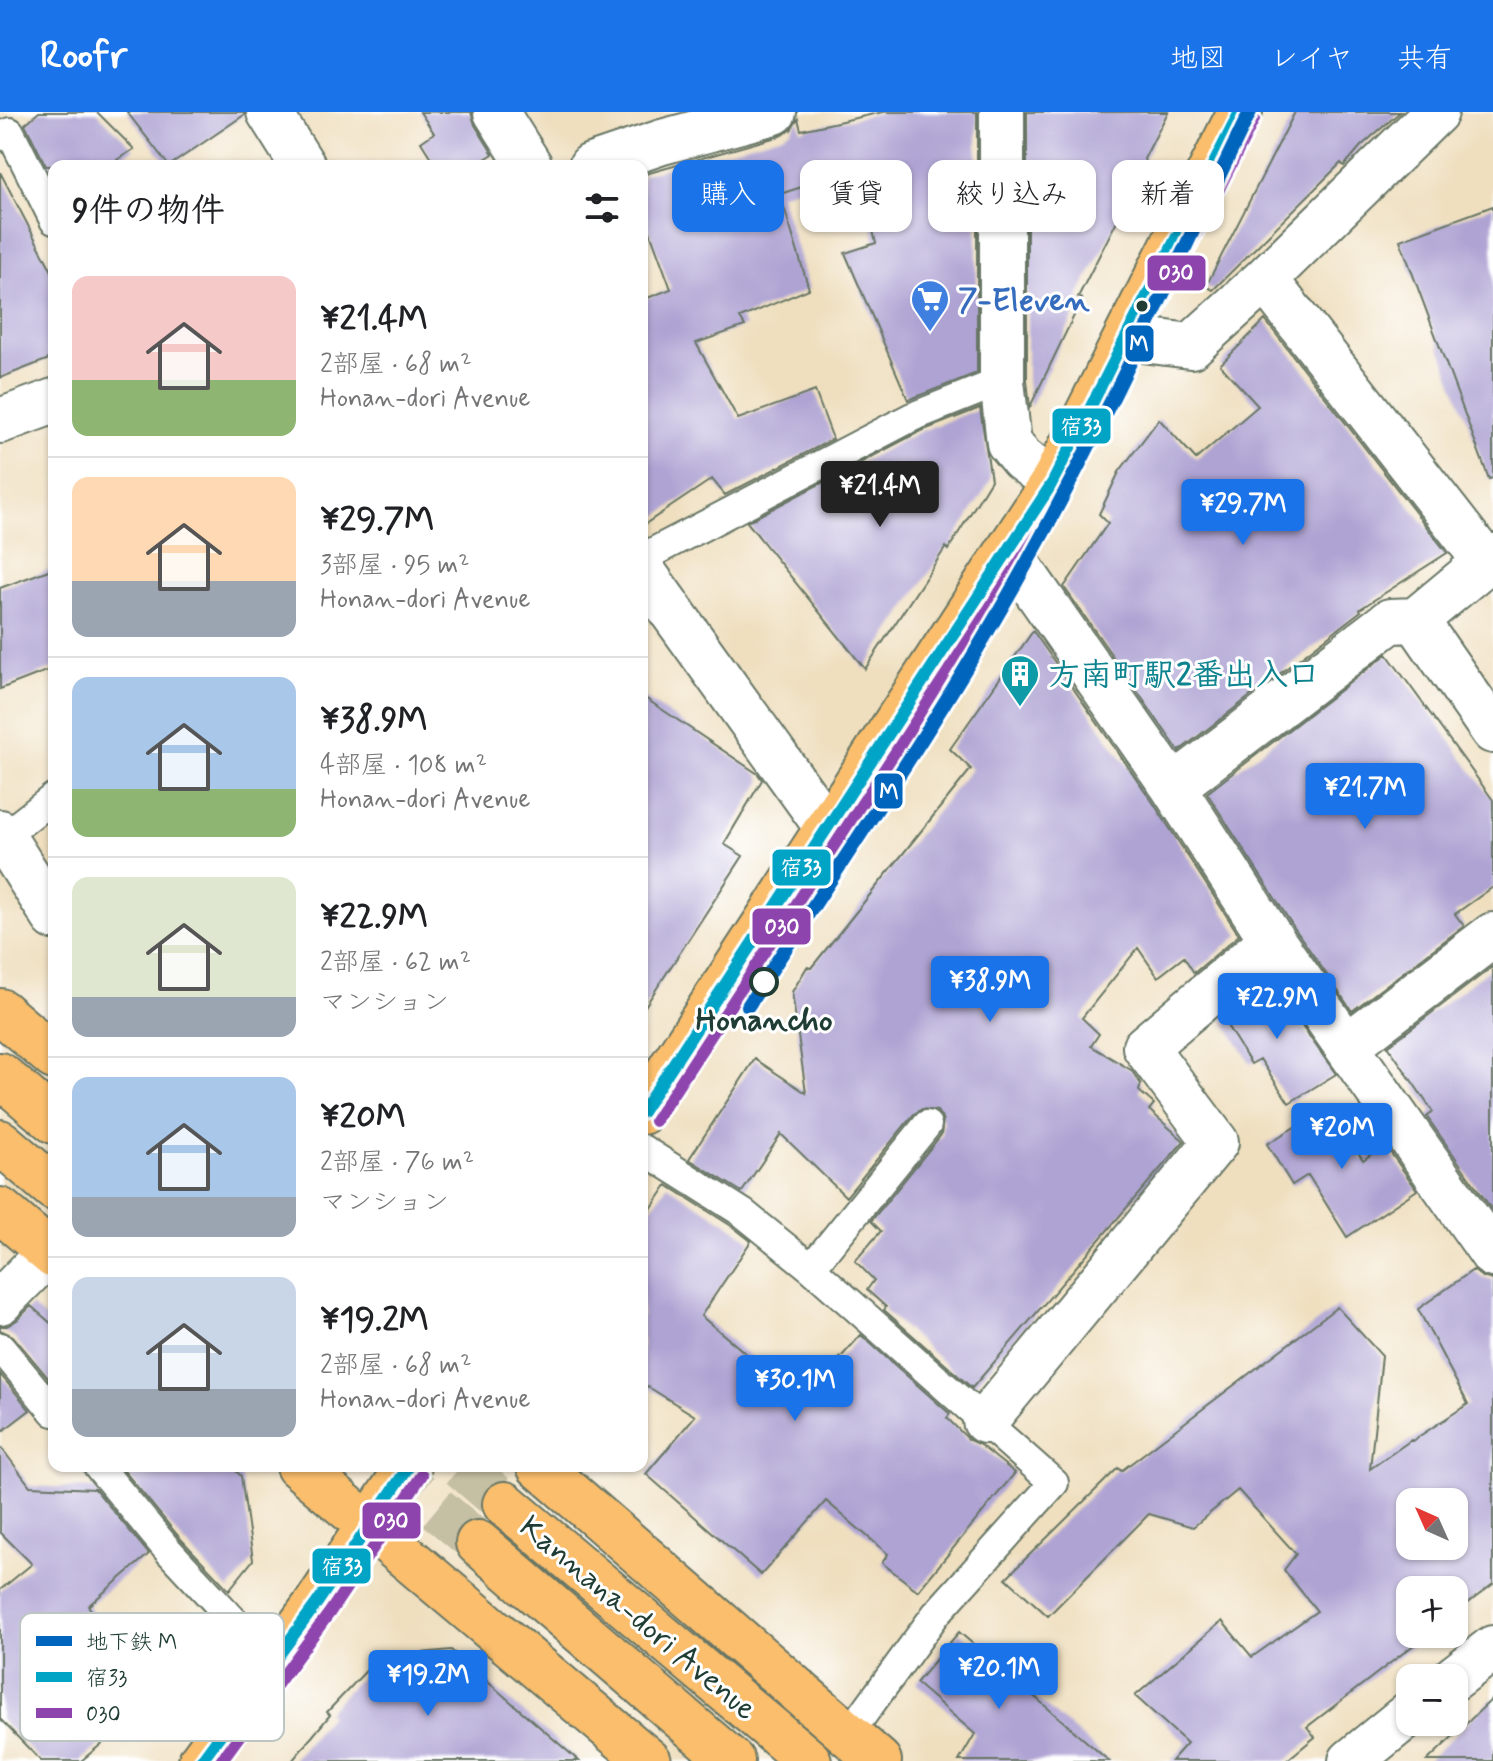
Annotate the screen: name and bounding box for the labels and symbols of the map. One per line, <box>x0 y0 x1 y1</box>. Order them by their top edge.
line badge: 030 <box>1146 254 1207 292</box>
text: 030 <box>1159 260 1193 288</box>
supermarket icon: 7-Eleven <box>909 278 951 333</box>
place label: 7-Eleven <box>958 280 1090 322</box>
unlabelled marker <box>1134 298 1150 314</box>
line badge: M <box>1124 324 1155 363</box>
text: M <box>1129 331 1149 359</box>
line badge: 宿33 <box>1051 407 1112 445</box>
text: 宿33 <box>1060 414 1102 442</box>
pin: ¥21.4M <box>815 461 945 529</box>
pin: ¥29.7M <box>1178 479 1308 547</box>
building icon: 方南町駅2番出入口 <box>999 653 1041 708</box>
place label: 方南町駅2番出入口 <box>1048 655 1320 697</box>
pin: ¥21.7M <box>1300 763 1430 831</box>
line badge: M <box>873 772 904 810</box>
text: M <box>879 779 899 807</box>
line badge: 宿33 <box>771 848 832 887</box>
text: 宿33 <box>780 855 822 883</box>
line badge: 030 <box>751 907 812 946</box>
text: 030 <box>765 914 799 942</box>
pin: ¥38.9M <box>925 956 1055 1024</box>
marker: Honancho <box>750 968 778 996</box>
pin: ¥22.9M <box>1212 973 1342 1041</box>
place label: Honancho <box>695 1000 833 1042</box>
pin: ¥20M <box>1295 1103 1389 1171</box>
pin: ¥30.1M <box>730 1355 860 1423</box>
north arrow <box>1396 1488 1468 1560</box>
line badge: 030 <box>361 1501 422 1540</box>
street label: Kannana-dori Avenue <box>510 1507 765 1730</box>
text: 030 <box>374 1508 408 1536</box>
line badge: 宿33 <box>311 1547 372 1585</box>
text: 宿33 <box>321 1554 363 1582</box>
legend <box>20 1613 284 1741</box>
text: 地下鉄 M <box>86 1629 177 1657</box>
pin: ¥20.1M <box>934 1643 1064 1711</box>
pin: ¥19.2M <box>363 1650 493 1718</box>
text: 宿33 <box>86 1665 127 1693</box>
text: 030 <box>86 1701 121 1729</box>

